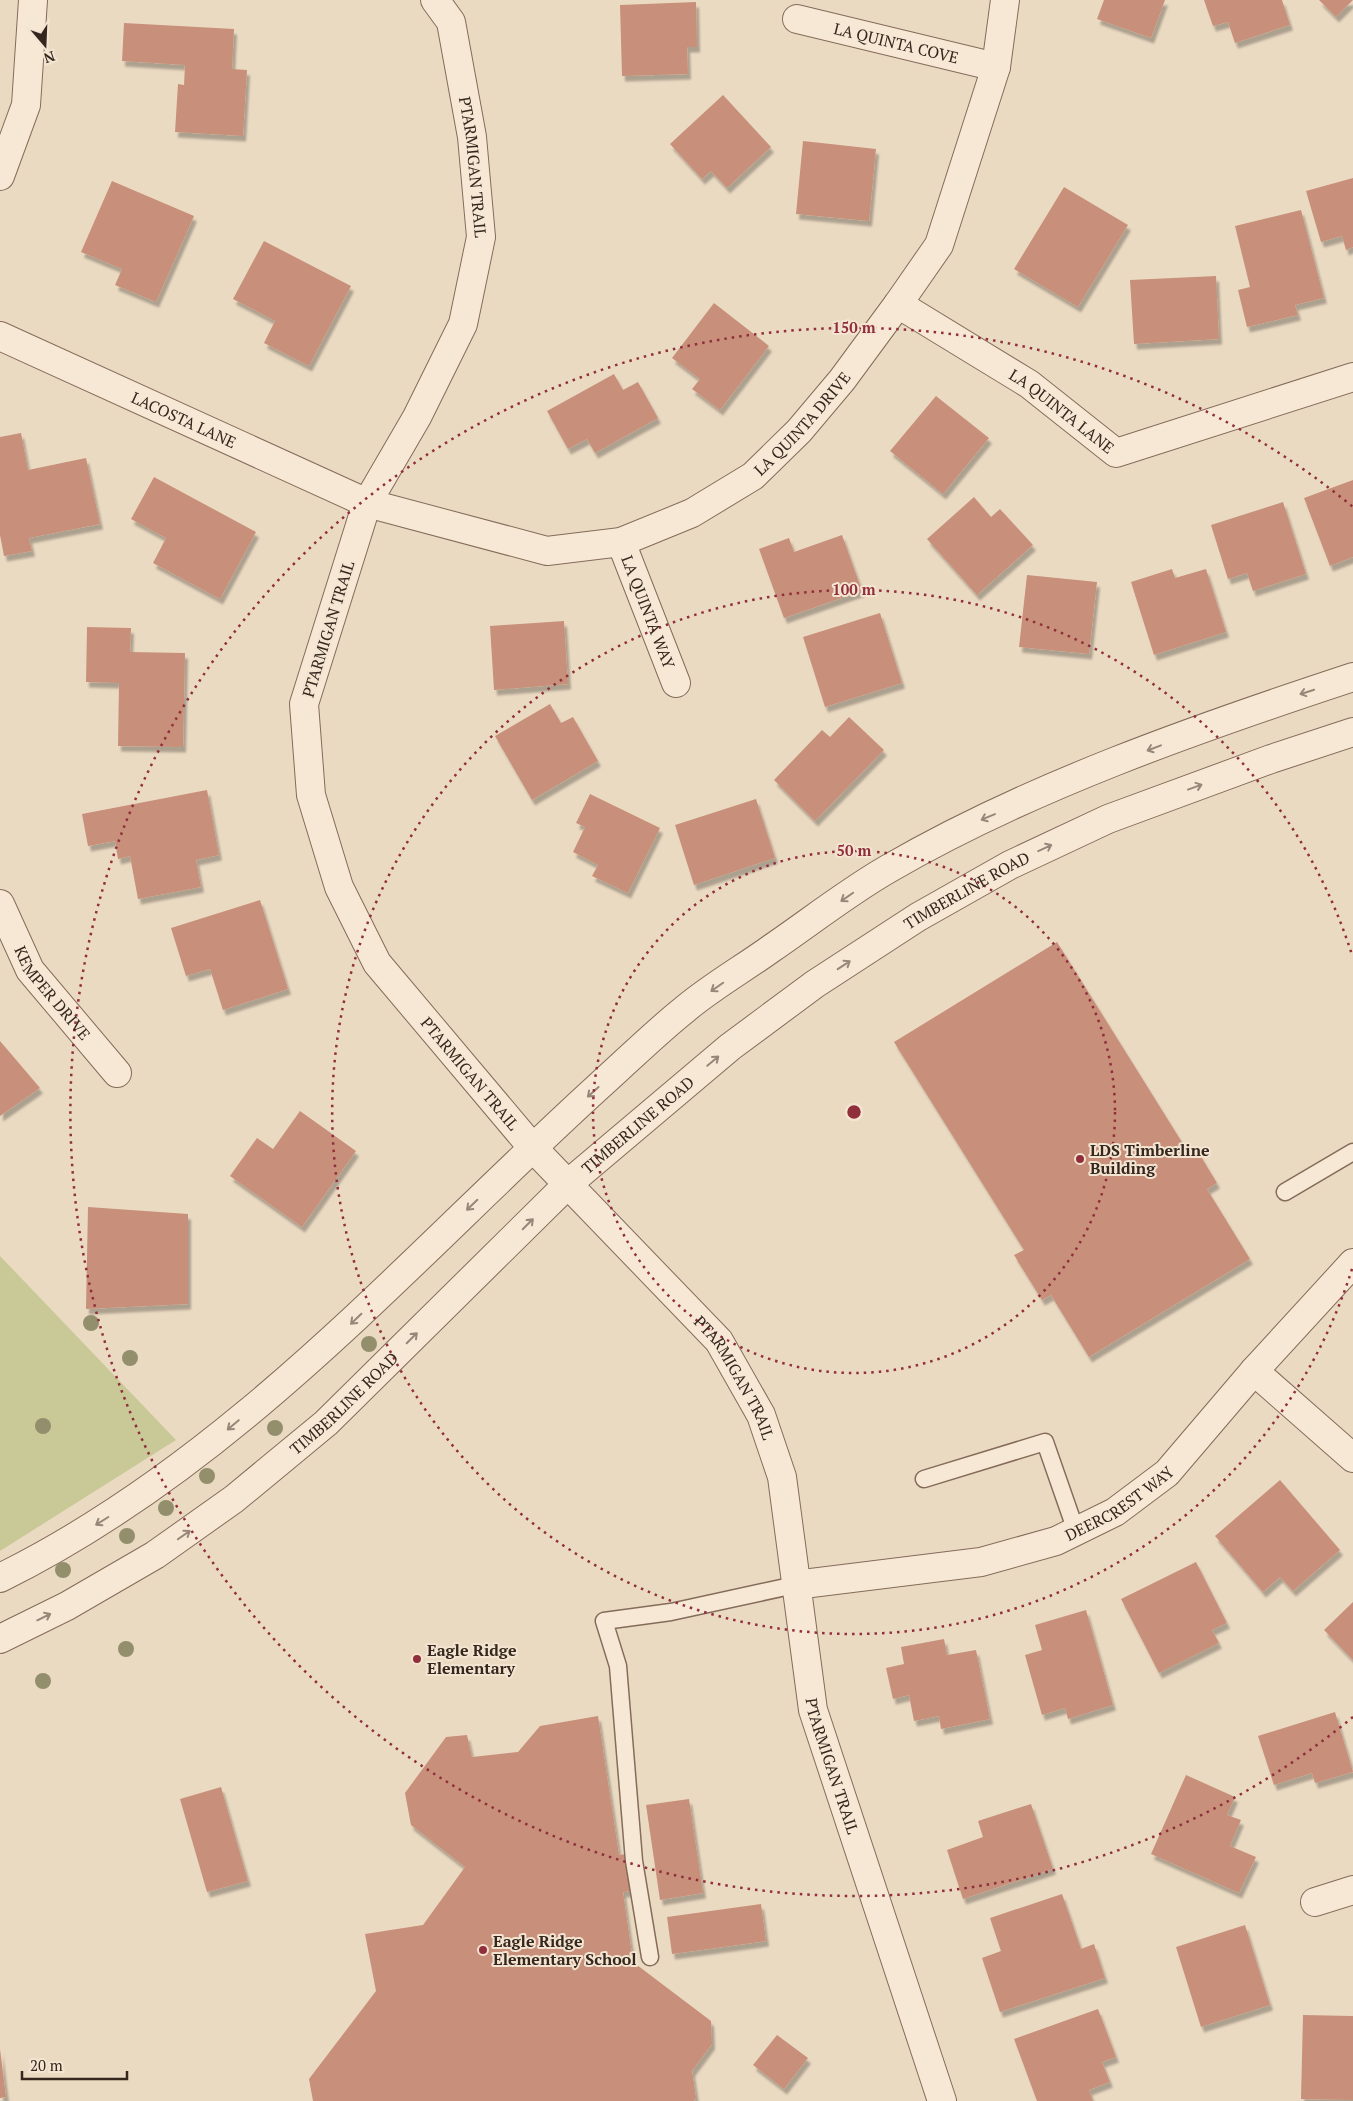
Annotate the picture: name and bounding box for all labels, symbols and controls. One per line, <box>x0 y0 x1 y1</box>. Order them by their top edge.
street label: LA QUINTA COVE <box>831 17 961 69</box>
north arrow <box>20 20 70 70</box>
text: N <box>41 47 58 69</box>
street label: PTARMIGAN TRAIL <box>454 95 492 239</box>
text: 150 m <box>832 317 876 337</box>
street label: LA QUINTA LANE <box>1005 364 1119 459</box>
street label: LA QUINTA DRIVE <box>749 367 855 480</box>
street label: LACOSTA LANE <box>128 386 240 453</box>
street label: LA QUINTA WAY <box>616 552 681 672</box>
street label: PTARMIGAN TRAIL <box>297 558 359 700</box>
text: 100 m <box>832 579 876 599</box>
one-way arrow <box>1299 688 1315 697</box>
one-way arrow <box>1147 744 1162 753</box>
one-way arrow <box>1187 782 1202 791</box>
one-way arrow <box>981 812 996 822</box>
text: 50 m <box>837 840 872 860</box>
one-way arrow <box>1037 843 1052 853</box>
street label: TIMBERLINE ROAD <box>899 846 1033 934</box>
one-way arrow <box>840 892 854 902</box>
street label: KEMPER DRIVE <box>9 942 95 1045</box>
one-way arrow <box>837 960 851 970</box>
one-way arrow <box>710 982 724 992</box>
street label: PTARMIGAN TRAIL <box>416 1012 524 1135</box>
one-way arrow <box>706 1056 719 1067</box>
street label: TIMBERLINE ROAD <box>577 1071 699 1179</box>
one-way arrow <box>586 1086 599 1098</box>
centre of rings <box>845 1103 863 1121</box>
place label: LDS Timberline Building <box>1090 1139 1210 1179</box>
marker: LDS Timberline Building <box>1074 1153 1086 1165</box>
one-way arrow <box>467 1199 479 1211</box>
one-way arrow <box>522 1218 534 1230</box>
street label: PTARMIGAN TRAIL <box>689 1311 780 1443</box>
one-way arrow <box>350 1313 362 1325</box>
one-way arrow <box>406 1332 418 1344</box>
street label: TIMBERLINE ROAD <box>285 1347 403 1460</box>
one-way arrow <box>226 1419 239 1430</box>
street label: DEERCREST WAY <box>1061 1461 1179 1546</box>
one-way arrow <box>95 1516 109 1526</box>
one-way arrow <box>176 1530 190 1540</box>
one-way arrow <box>36 1612 51 1622</box>
place label: Eagle Ridge Elementary <box>427 1639 517 1679</box>
marker: Eagle Ridge Elementary <box>411 1653 423 1665</box>
street label: PTARMIGAN TRAIL <box>800 1696 864 1837</box>
place label: Eagle Ridge Elementary School <box>493 1930 637 1970</box>
marker: Eagle Ridge Elementary School <box>477 1944 489 1956</box>
scale bar <box>22 2048 128 2080</box>
text: 20 m <box>30 2055 63 2075</box>

